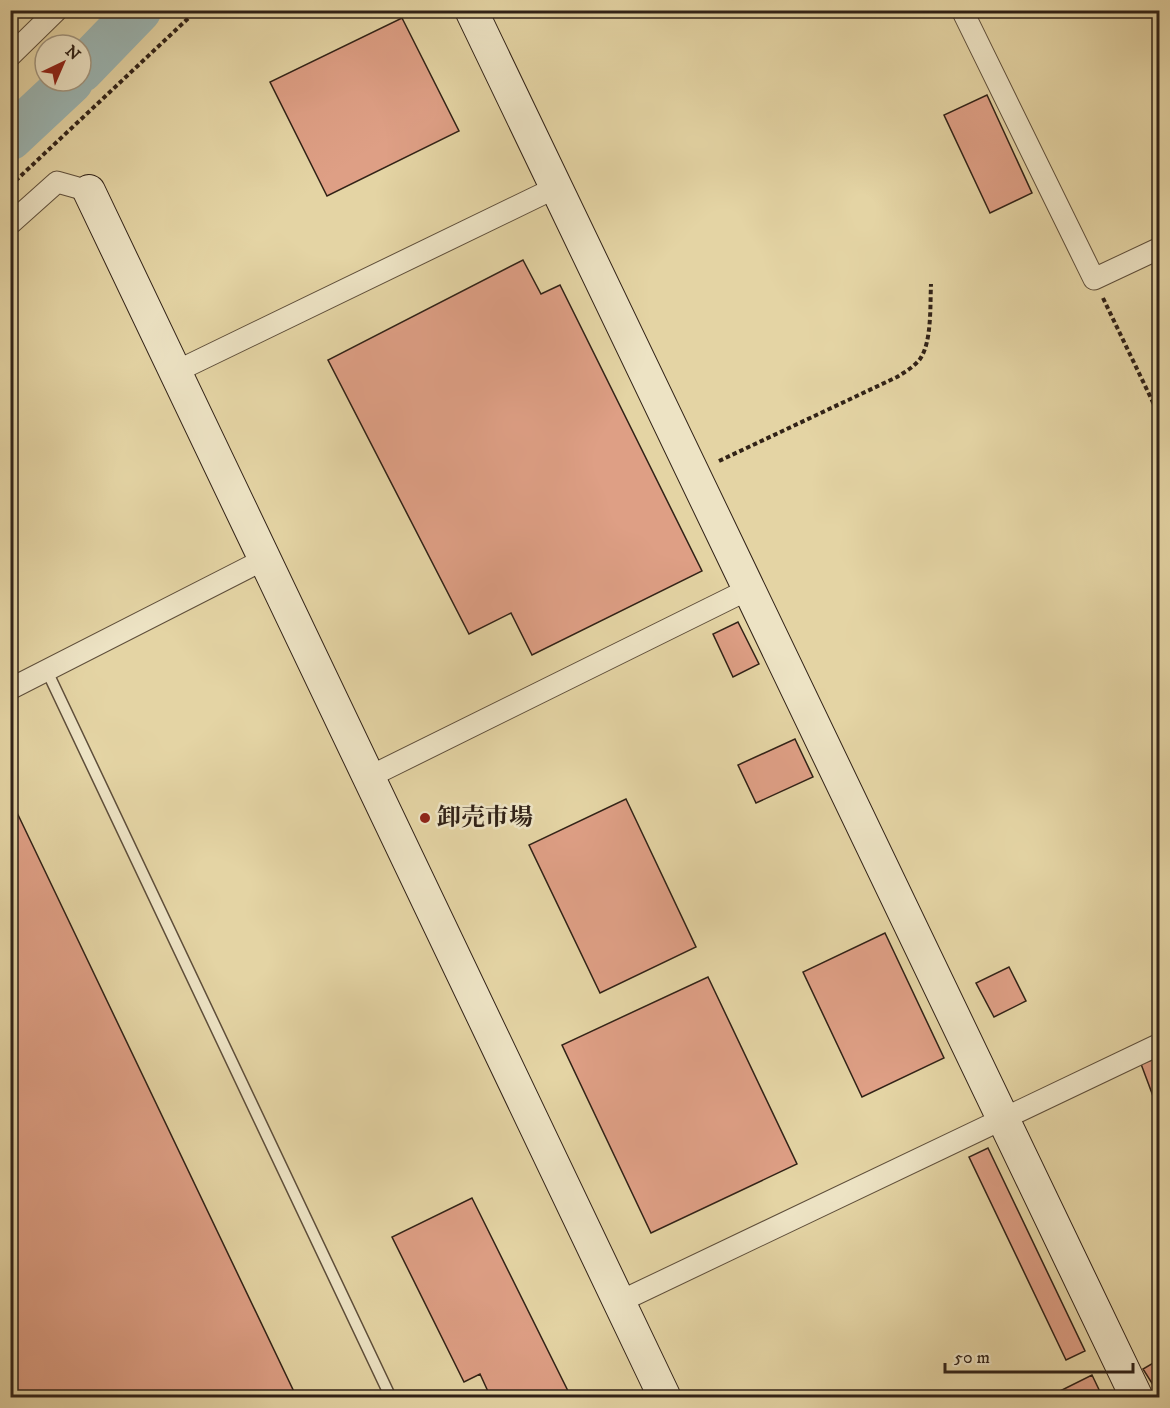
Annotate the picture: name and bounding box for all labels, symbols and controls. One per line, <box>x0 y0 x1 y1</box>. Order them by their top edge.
north arrow <box>33 33 93 93</box>
text: N <box>61 41 84 65</box>
place label: 卸売市場 <box>437 803 533 833</box>
marker: 卸売市場 <box>418 811 432 825</box>
scale bar <box>945 1336 1132 1374</box>
text: 50 m <box>954 1347 990 1369</box>

